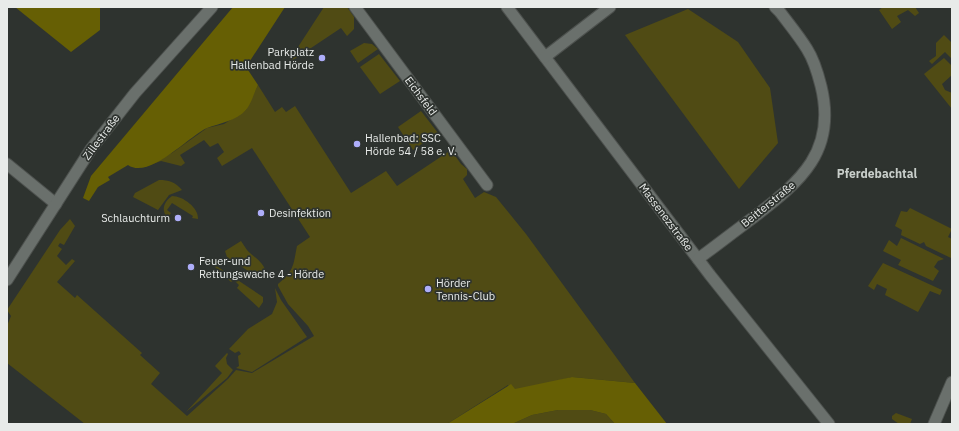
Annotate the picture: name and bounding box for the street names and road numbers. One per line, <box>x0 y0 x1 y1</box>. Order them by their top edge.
street label: Eichsfeld <box>402 74 440 118</box>
street label: Zillestraße <box>79 112 123 162</box>
street label: Beitterstraße <box>738 178 798 230</box>
street label: Massenezstraße <box>636 180 696 254</box>

